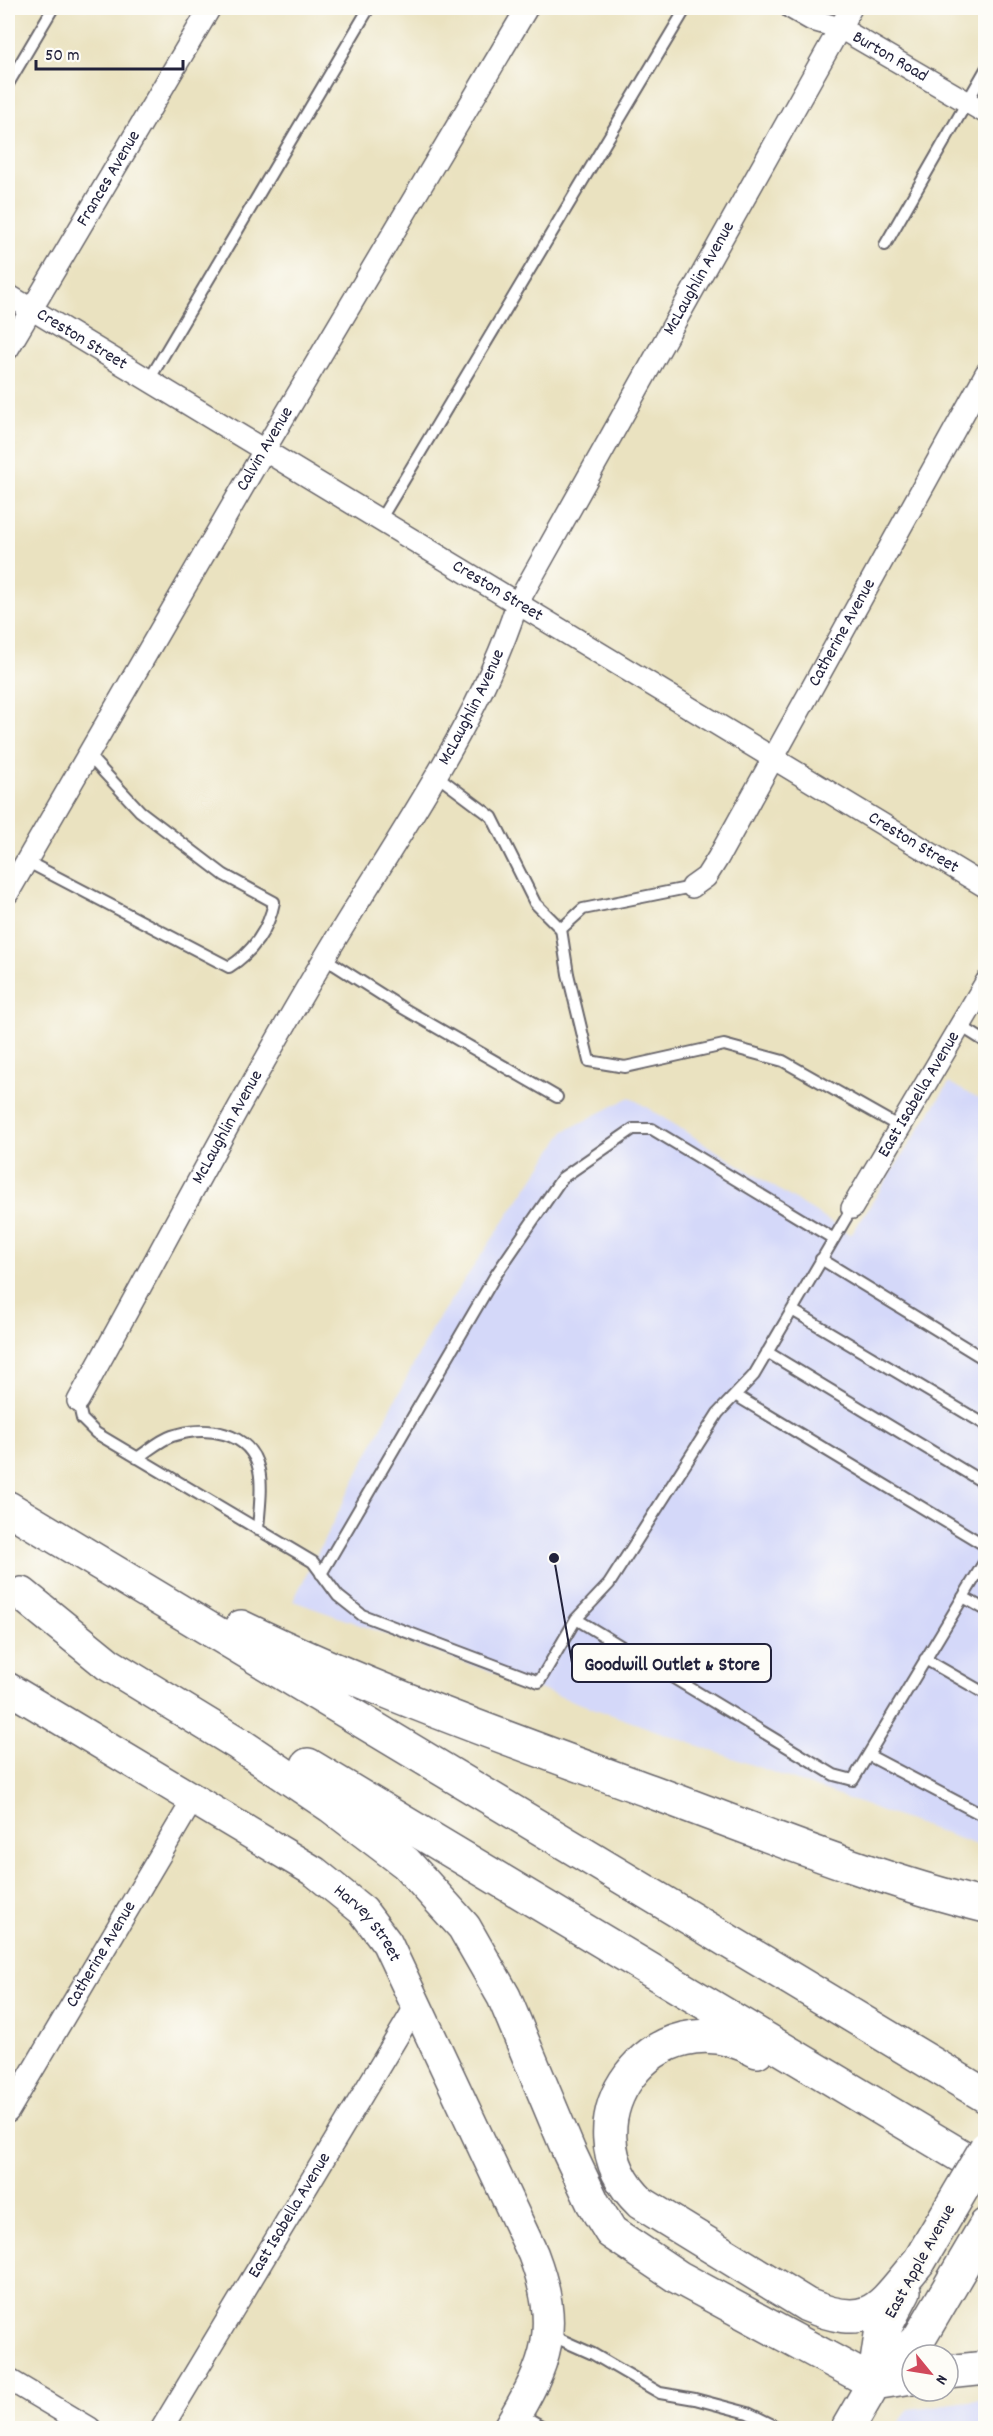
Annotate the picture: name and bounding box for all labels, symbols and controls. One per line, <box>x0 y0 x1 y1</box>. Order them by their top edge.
street label: Burton Road <box>847 25 932 89</box>
scale bar <box>36 33 183 71</box>
text: 50 m <box>45 44 80 69</box>
street label: Frances Avenue <box>71 126 147 231</box>
street label: McLaughlin Avenue <box>657 217 741 340</box>
street label: Creston Street <box>31 302 132 377</box>
street label: Calvin Avenue <box>231 402 300 496</box>
street label: Creston Street <box>447 554 548 628</box>
street label: Catherine Avenue <box>803 574 882 691</box>
street label: McLaughlin Avenue <box>432 646 512 770</box>
street label: Creston Street <box>863 806 964 880</box>
street label: East Isabella Avenue <box>872 1027 967 1162</box>
street label: McLaughlin Avenue <box>186 1066 269 1189</box>
callout: Goodwill Outlet & Store <box>572 1644 771 1682</box>
text: Goodwill Outlet & Store <box>584 1652 760 1680</box>
street label: Harvey Street <box>328 1879 407 1966</box>
street label: Catherine Avenue <box>60 1897 143 2012</box>
street label: East Isabella Avenue <box>242 2148 337 2283</box>
street label: East Apple Avenue <box>879 2200 963 2324</box>
north arrow <box>900 2343 960 2403</box>
text: N <box>929 2370 953 2389</box>

